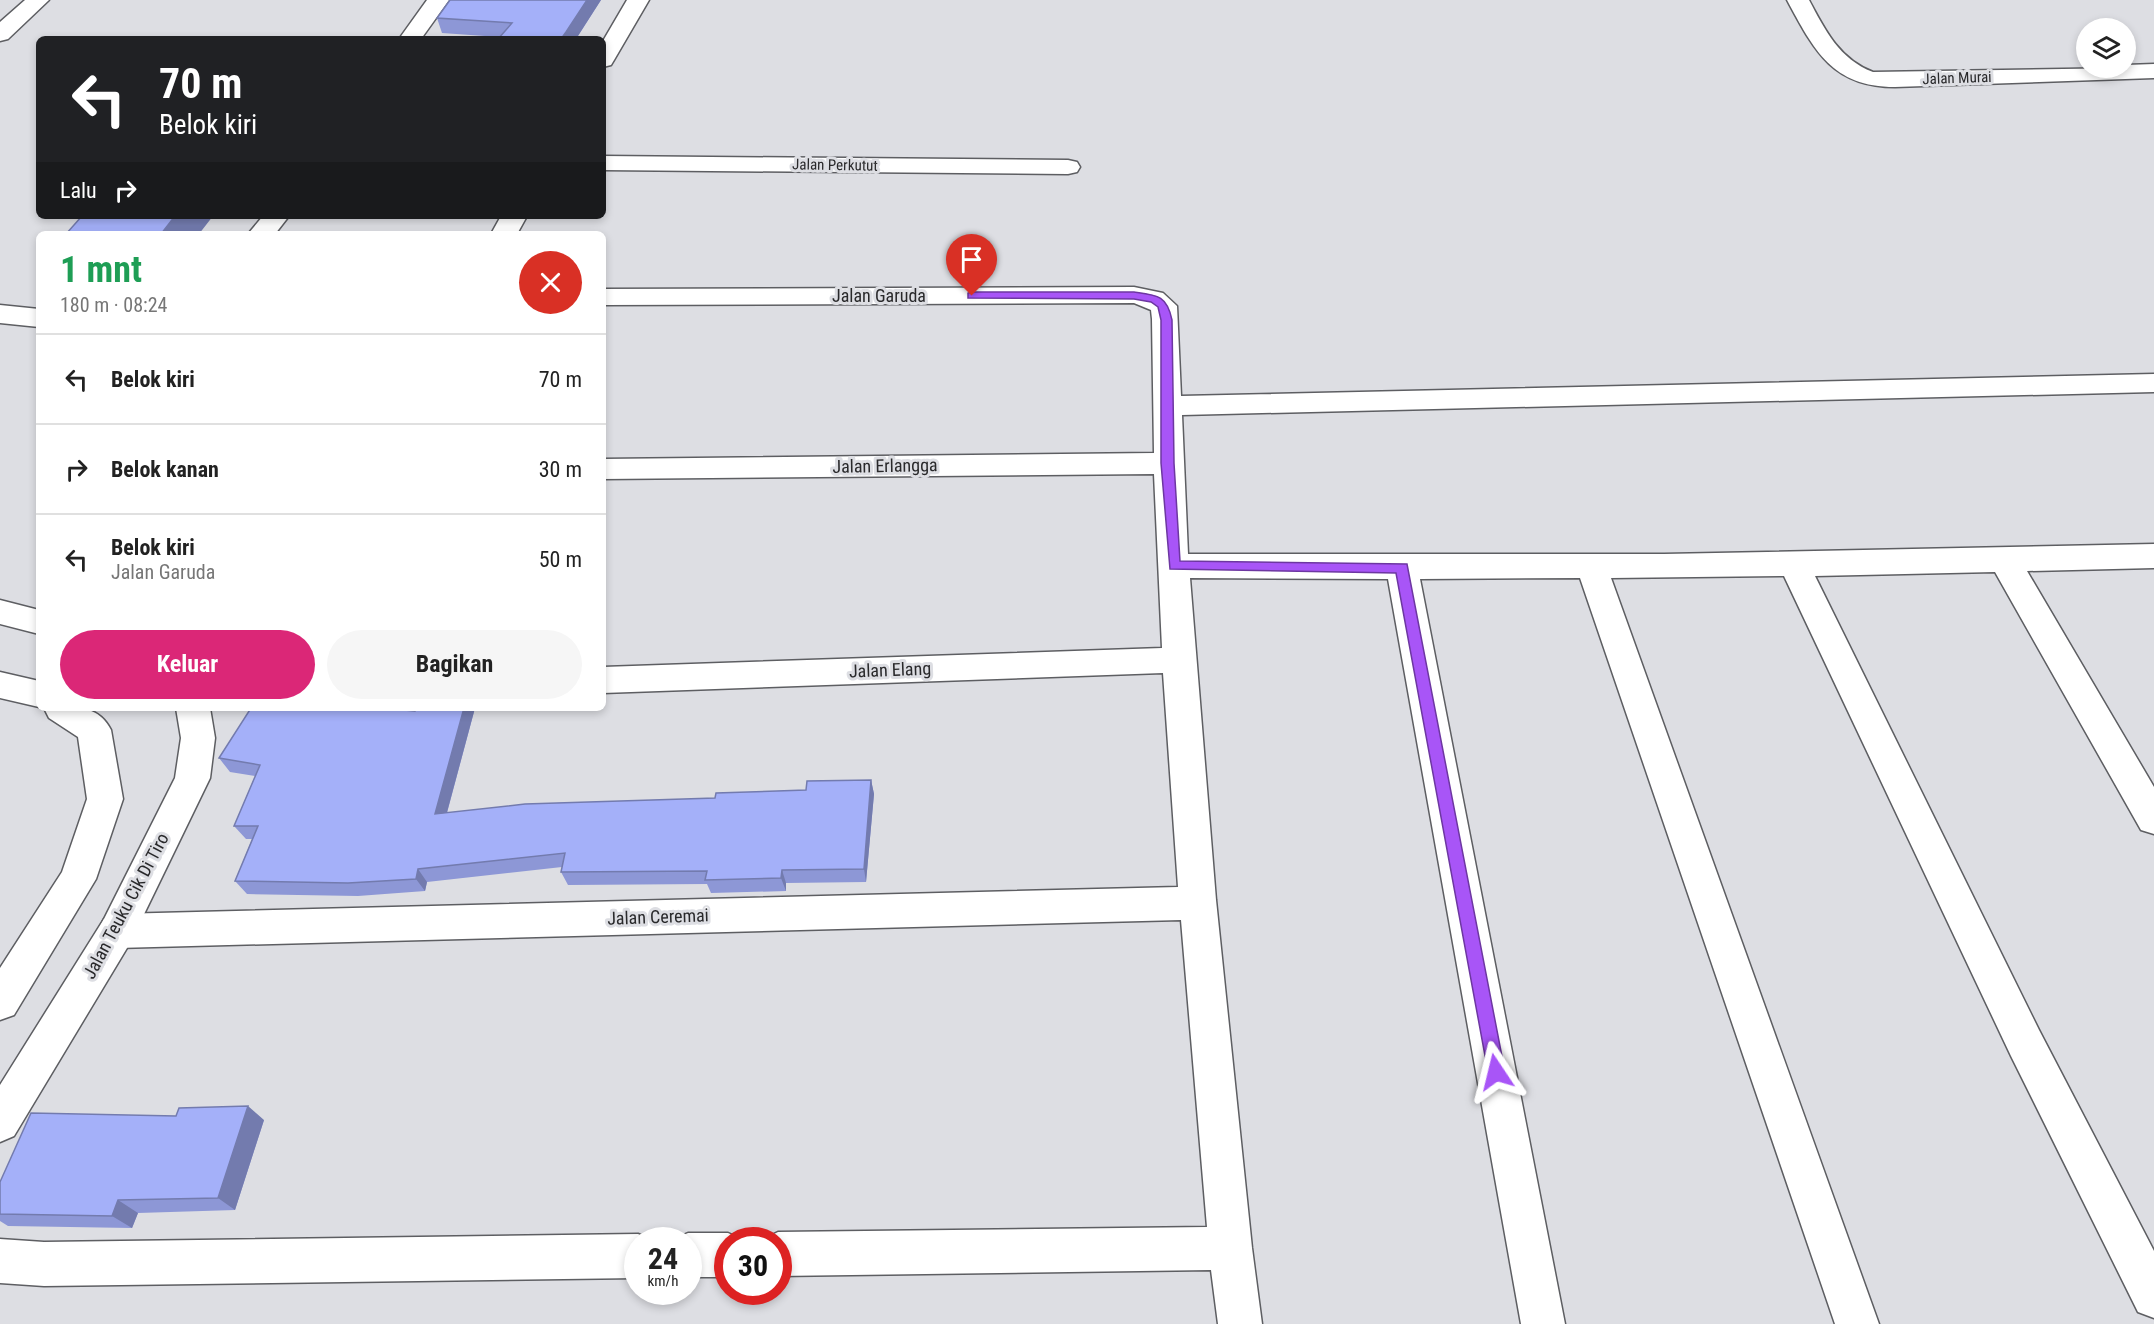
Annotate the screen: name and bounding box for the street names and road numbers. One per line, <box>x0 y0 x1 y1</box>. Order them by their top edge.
street label: Jalan Murai <box>1922 68 1992 88</box>
street label: Jalan Perkutut <box>792 155 878 175</box>
street label: Jalan Garuda <box>832 285 926 306</box>
street label: Jalan Erlangga <box>832 454 938 477</box>
street label: Jalan Elang <box>849 658 931 681</box>
street label: Jalan Teuku Cik Di Tiro <box>78 829 173 982</box>
street label: Jalan Ceremai <box>607 904 709 929</box>

